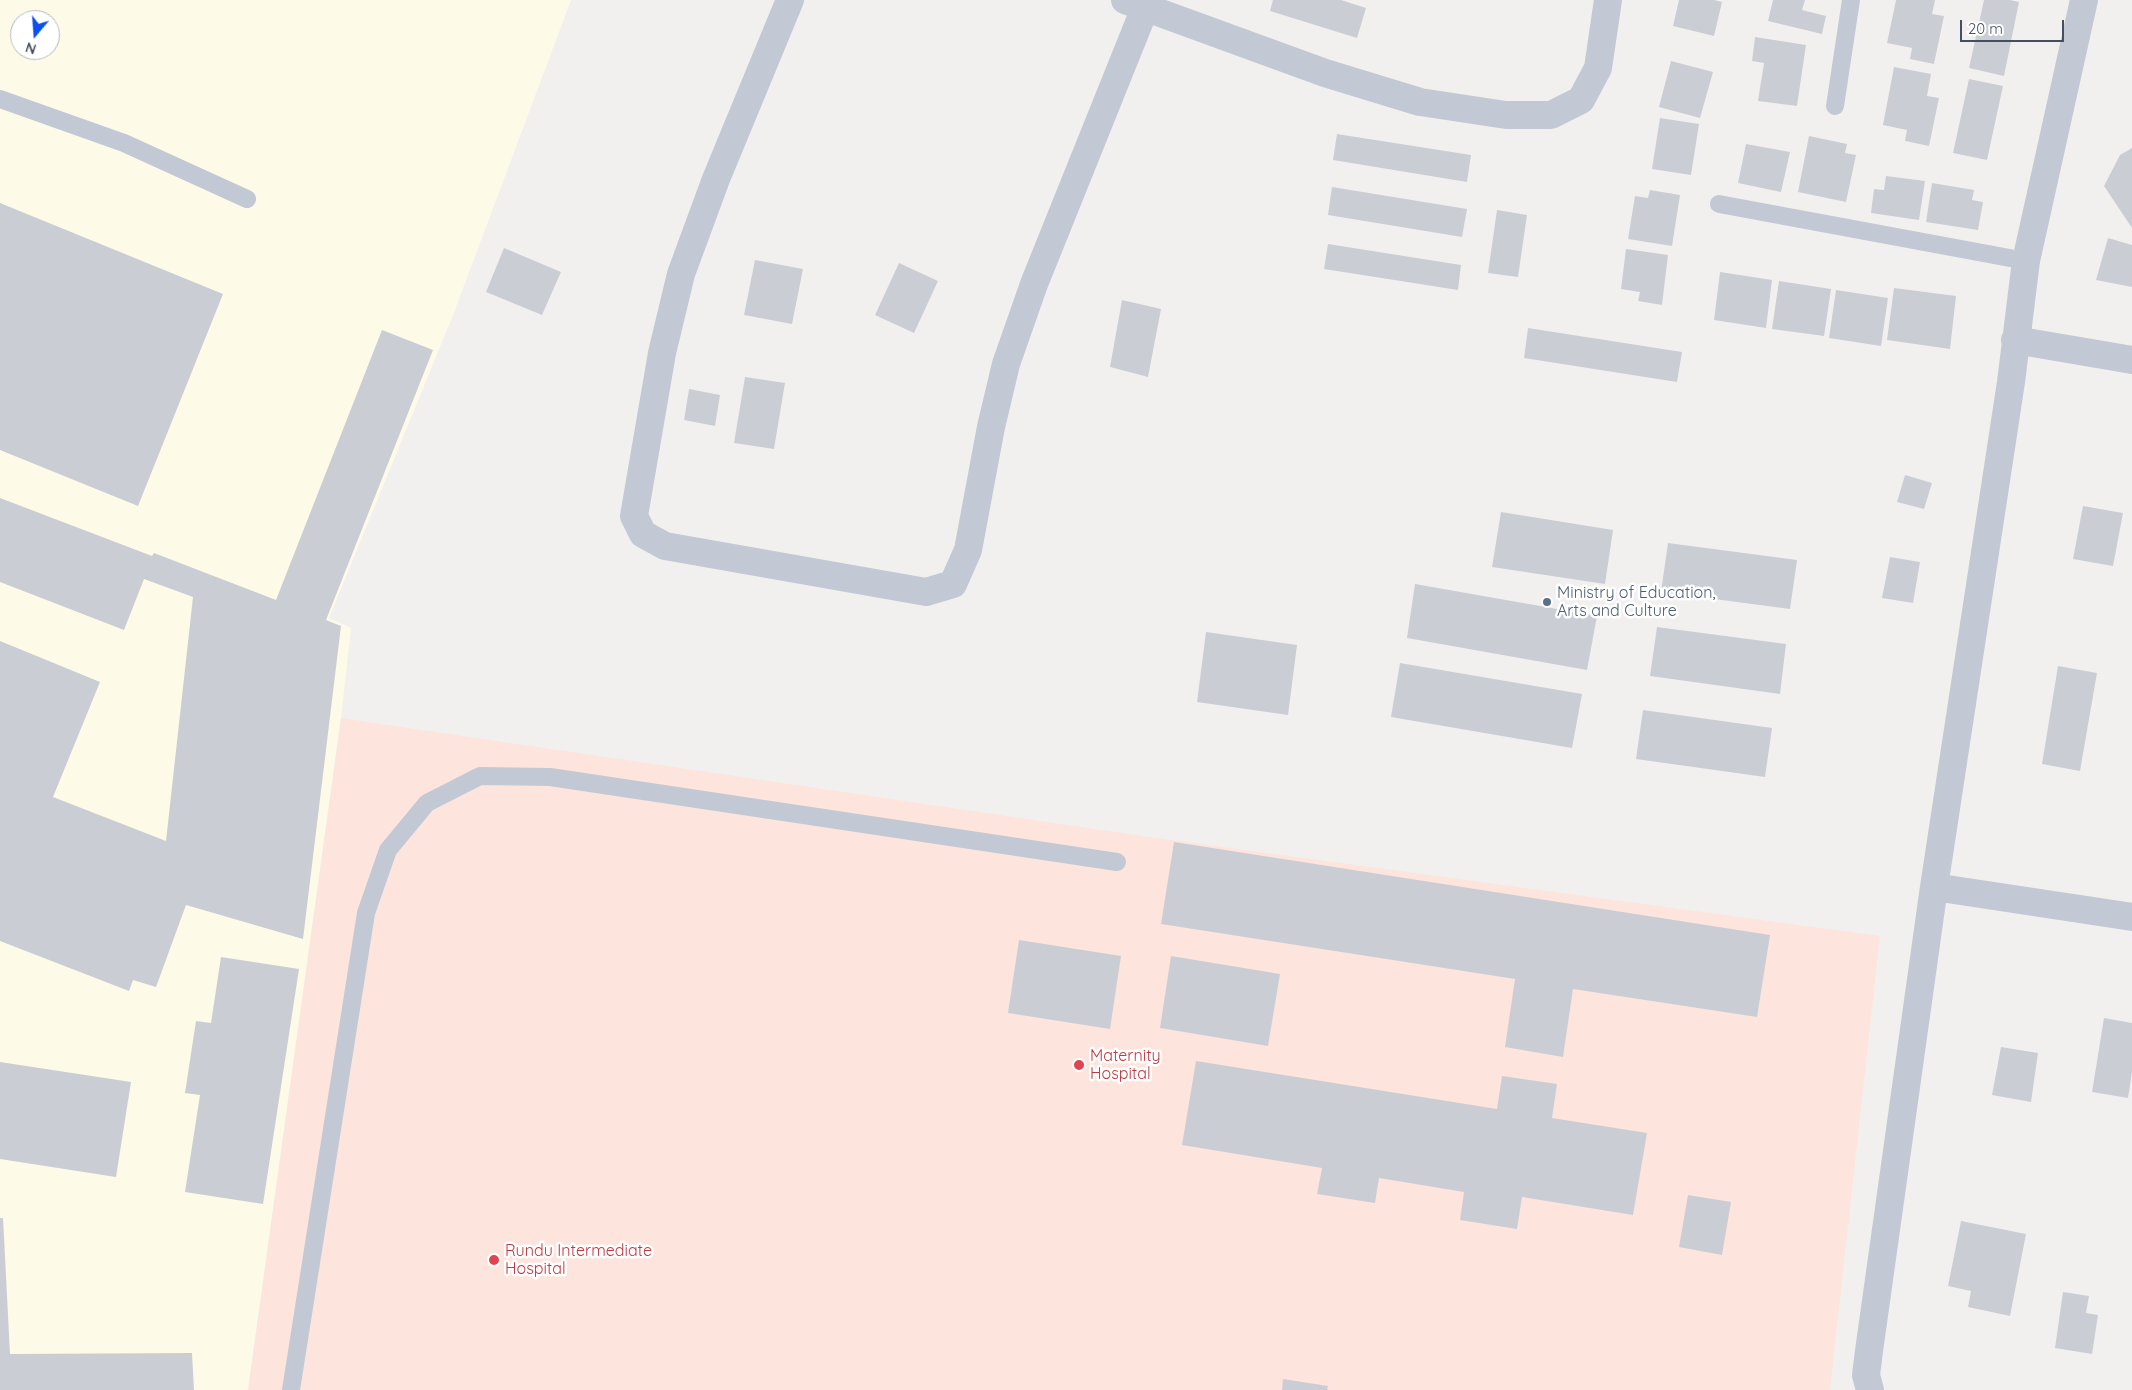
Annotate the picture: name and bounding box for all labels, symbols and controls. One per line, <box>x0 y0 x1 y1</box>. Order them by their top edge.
north arrow <box>10 10 60 60</box>
scale bar <box>1962 10 2066 42</box>
text: 20 m <box>1968 19 2003 38</box>
text: N <box>23 38 38 58</box>
place label: Ministry of Education, Arts and Culture <box>1557 583 1716 621</box>
marker: Ministry of Education, Arts and Culture <box>1541 596 1553 608</box>
place label: Maternity Hospital <box>1090 1046 1161 1084</box>
marker: Maternity Hospital <box>1072 1058 1086 1072</box>
place label: Rundu Intermediate Hospital <box>505 1241 652 1279</box>
marker: Rundu Intermediate Hospital <box>487 1253 501 1267</box>

